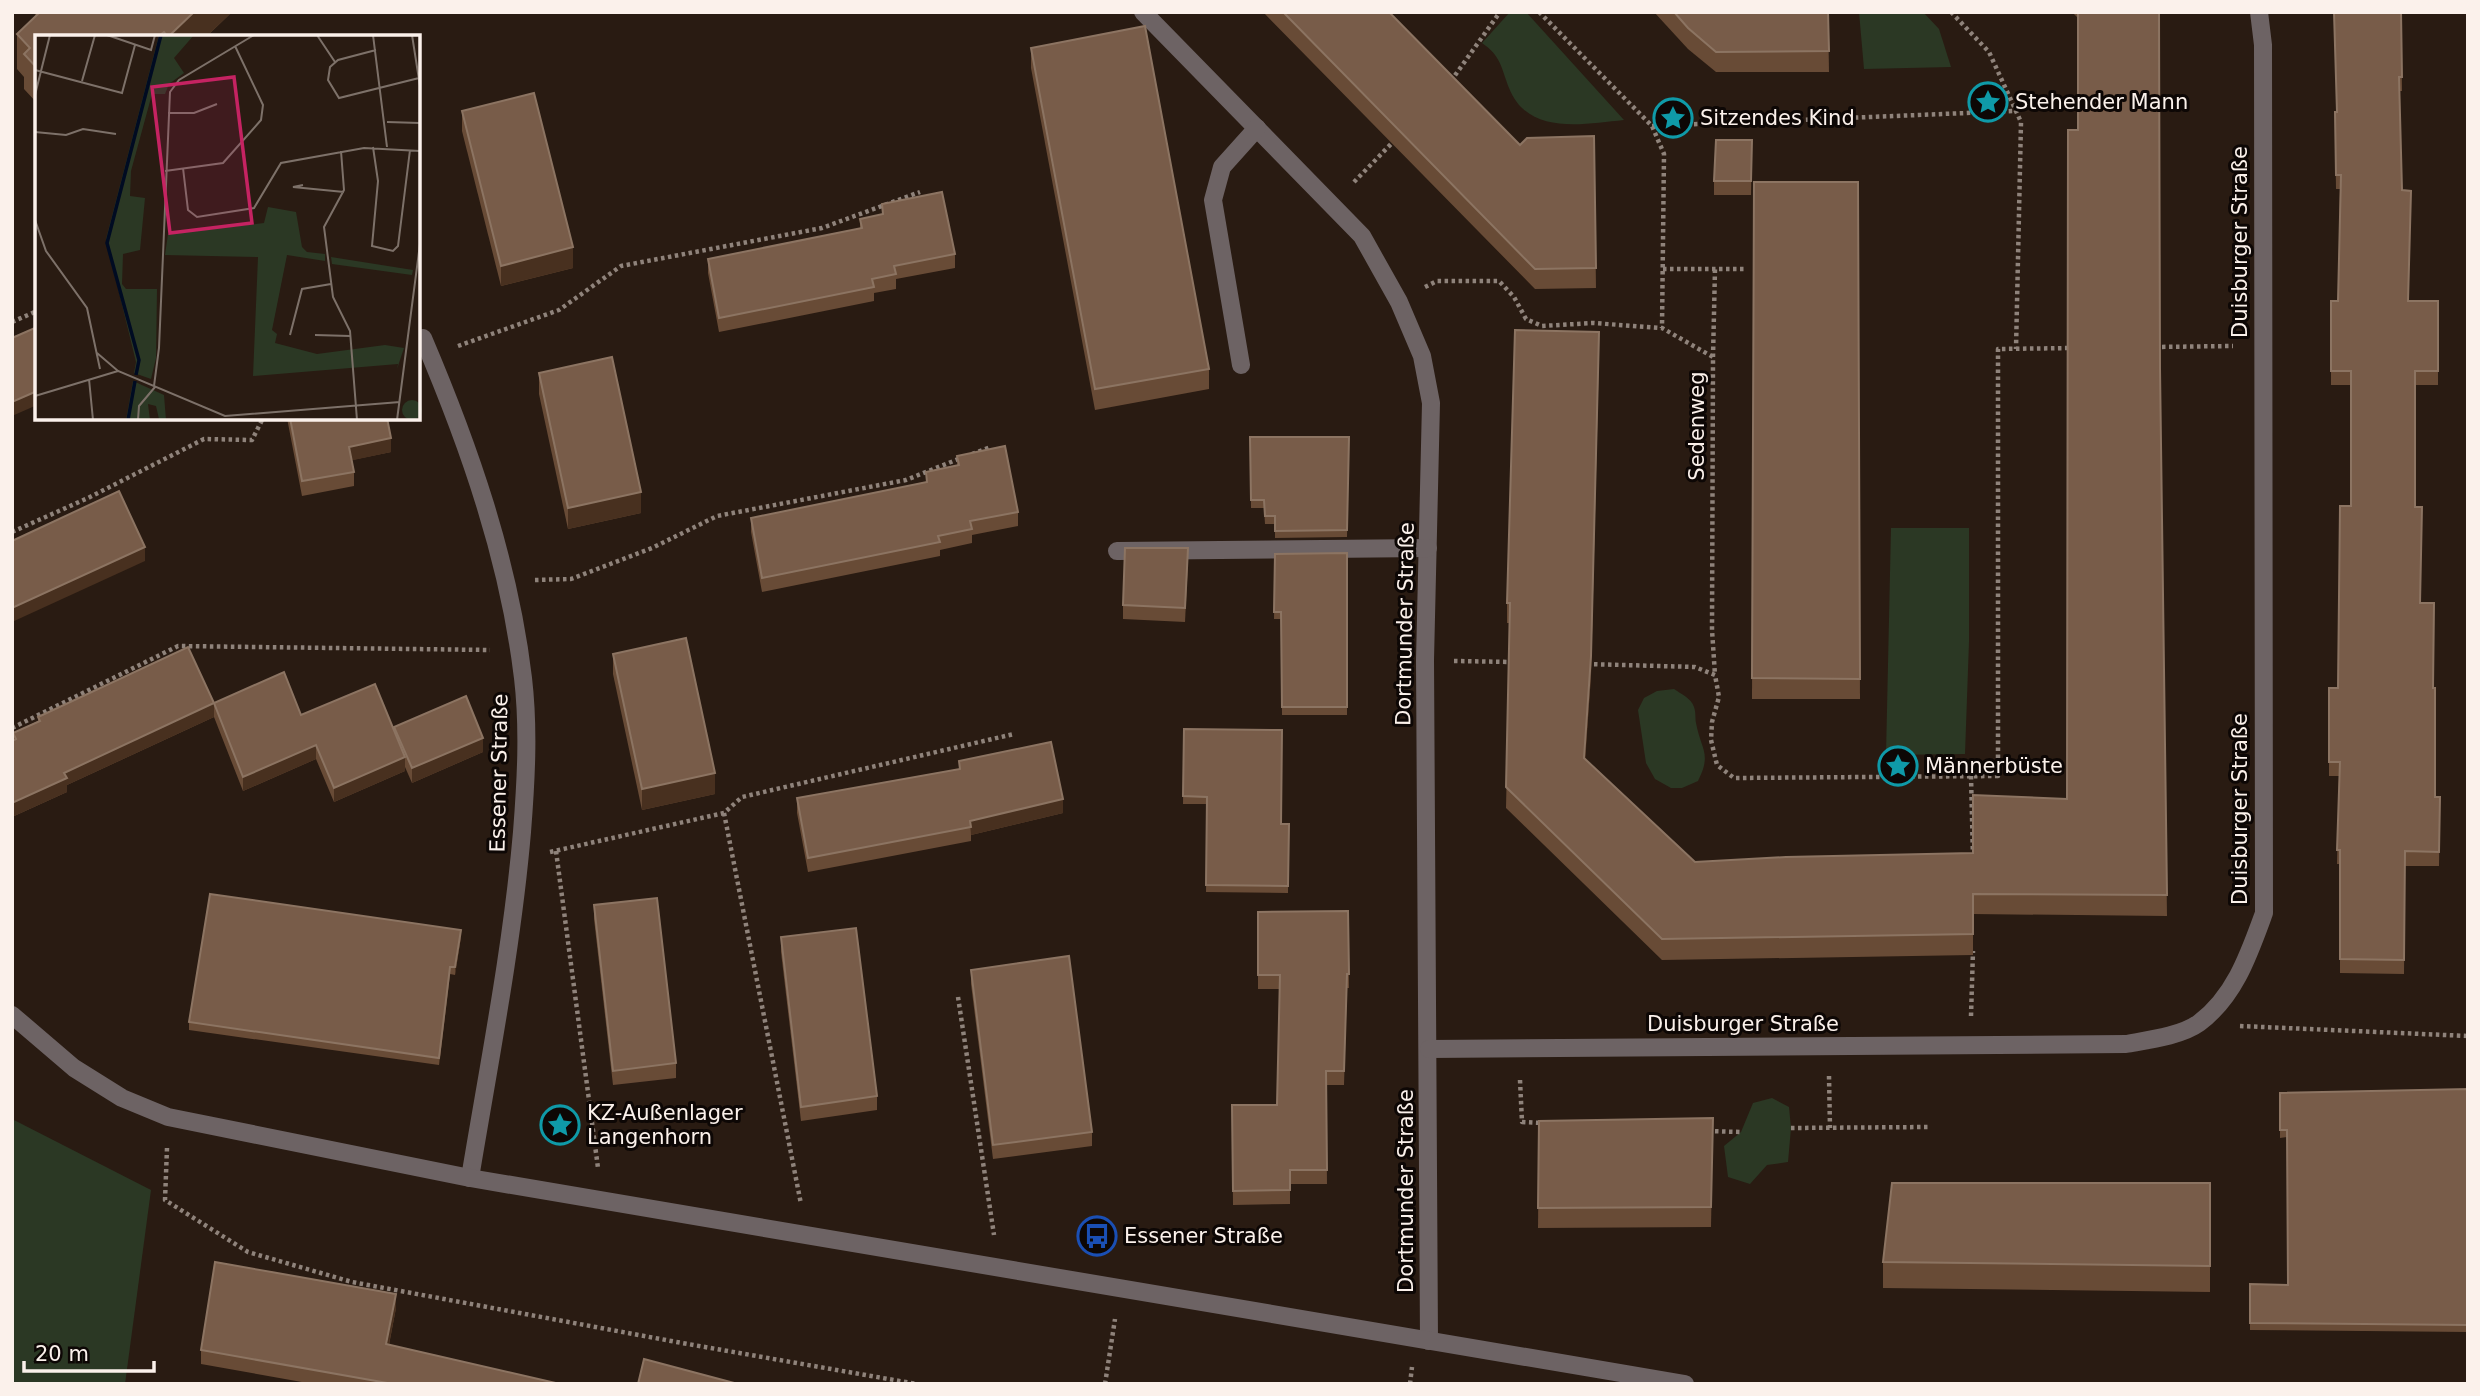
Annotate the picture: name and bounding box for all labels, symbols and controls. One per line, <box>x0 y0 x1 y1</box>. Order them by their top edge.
inset map <box>35 35 420 420</box>
place icon: Stehender Mann <box>1967 81 2009 123</box>
place label: Stehender Mann <box>2015 90 2188 114</box>
place icon: Sitzendes Kind <box>1652 97 1694 139</box>
place label: Sitzendes Kind <box>1700 106 1855 130</box>
street label: Duisburger Straße <box>2228 146 2252 338</box>
street label: Sedenweg <box>1685 371 1709 481</box>
street label: Dortmunder Straße <box>1391 522 1419 726</box>
street label: Essener Straße <box>486 693 512 853</box>
street label: Duisburger Straße <box>2228 713 2252 905</box>
place icon: Männerbüste <box>1877 745 1919 787</box>
place label: Männerbüste <box>1925 754 2063 778</box>
street label: Duisburger Straße <box>1647 1012 1839 1036</box>
street label: Dortmunder Straße <box>1394 1089 1418 1293</box>
place label: KZ-Außenlager Langenhorn <box>587 1101 743 1149</box>
place icon: KZ-Außenlager Langenhorn <box>539 1104 581 1146</box>
bus stop icon: Essener Straße <box>1076 1215 1118 1257</box>
place label: Essener Straße <box>1124 1224 1283 1248</box>
scale bar <box>24 1330 154 1374</box>
text: 20 m <box>35 1342 89 1366</box>

